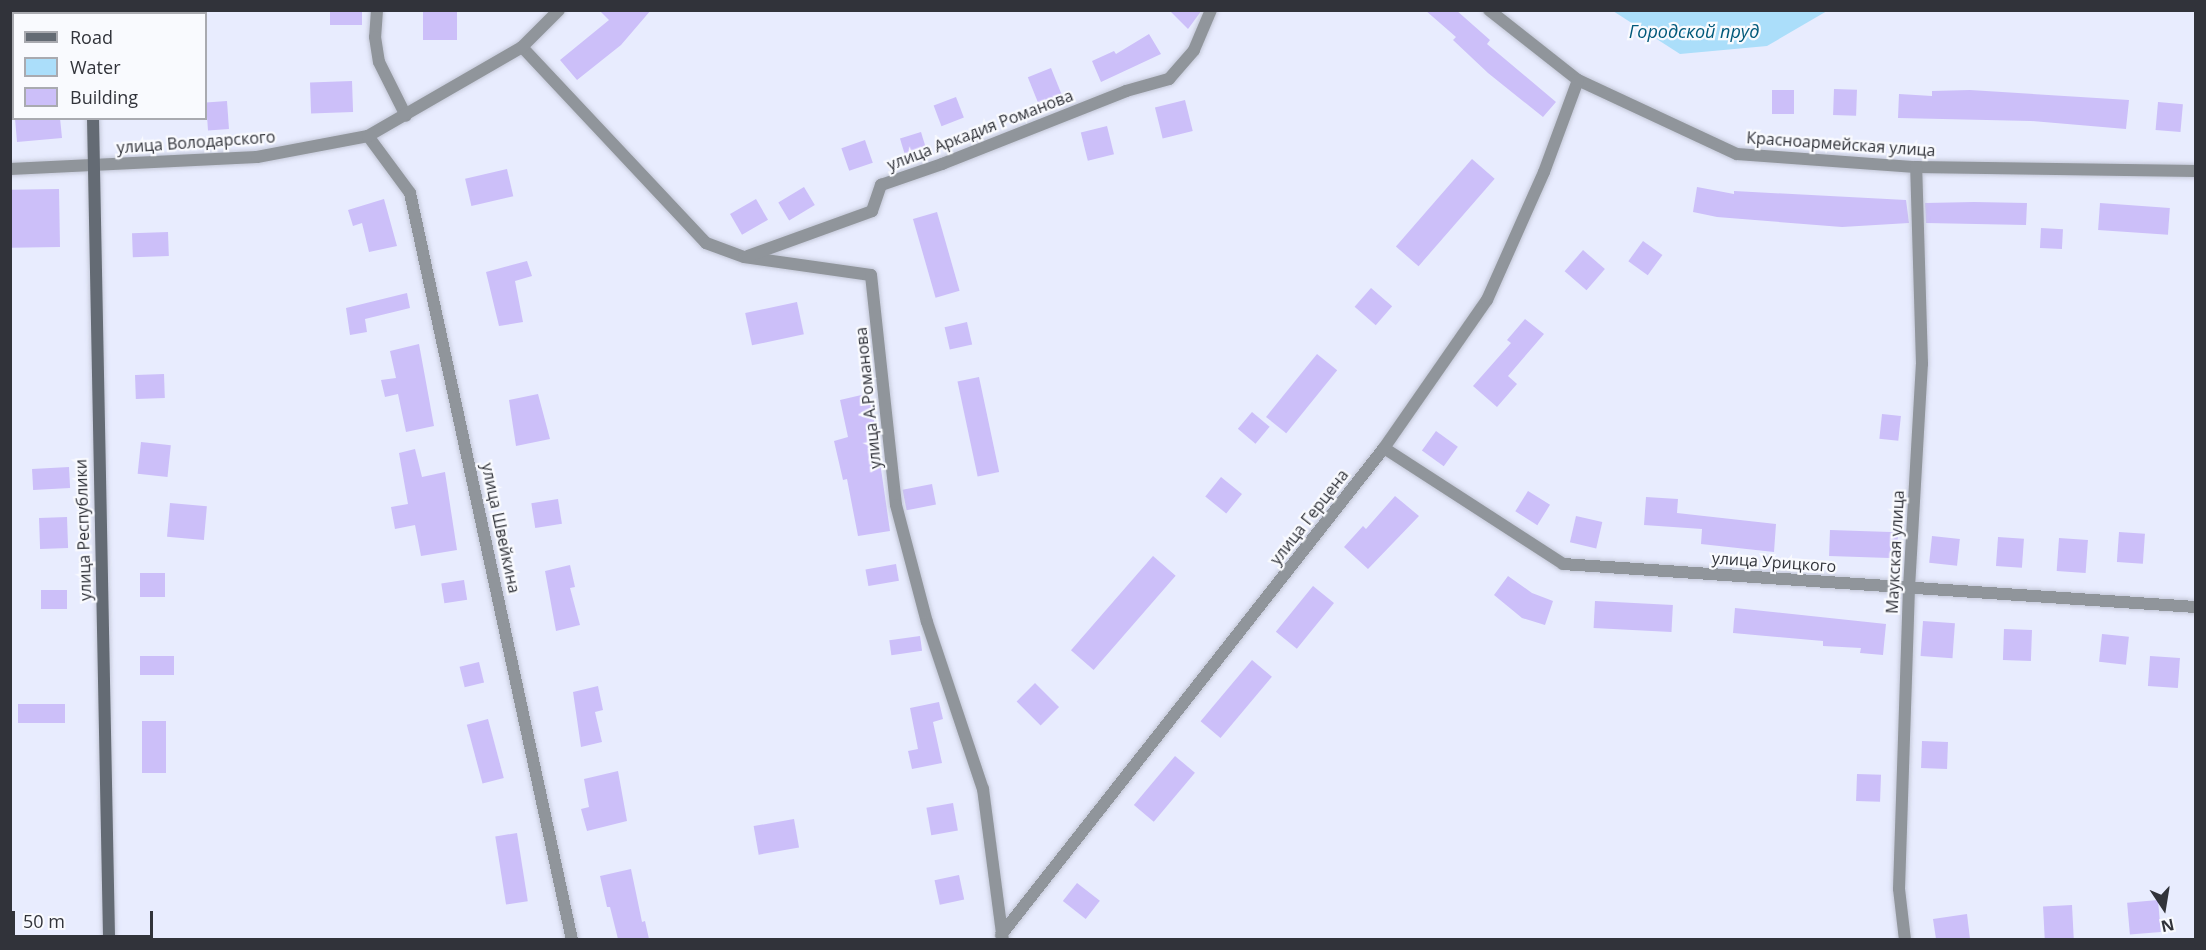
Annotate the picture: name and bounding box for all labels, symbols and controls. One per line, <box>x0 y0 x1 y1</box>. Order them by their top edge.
legend <box>12 12 207 120</box>
water label: Городской пруд <box>1629 20 1759 42</box>
text: Road <box>70 25 113 49</box>
text: Water <box>70 55 121 79</box>
text: Building <box>70 85 138 109</box>
street label: улица Аркадия Романова <box>884 86 1076 174</box>
street label: улица Володарского <box>116 127 276 157</box>
street label: Красноармейская улица <box>1746 128 1936 160</box>
street label: улица А.Романова <box>851 326 885 470</box>
street label: улица Республики <box>71 459 95 601</box>
street label: улица Швейкина <box>478 461 524 595</box>
street label: улица Герцена <box>1266 466 1352 568</box>
street label: Маукская улица <box>1882 490 1908 614</box>
street label: улица Урицкого <box>1711 548 1837 576</box>
north arrow <box>2134 878 2194 938</box>
scale bar <box>15 899 156 937</box>
text: 50 m <box>23 909 65 933</box>
text: N <box>2159 913 2176 938</box>

